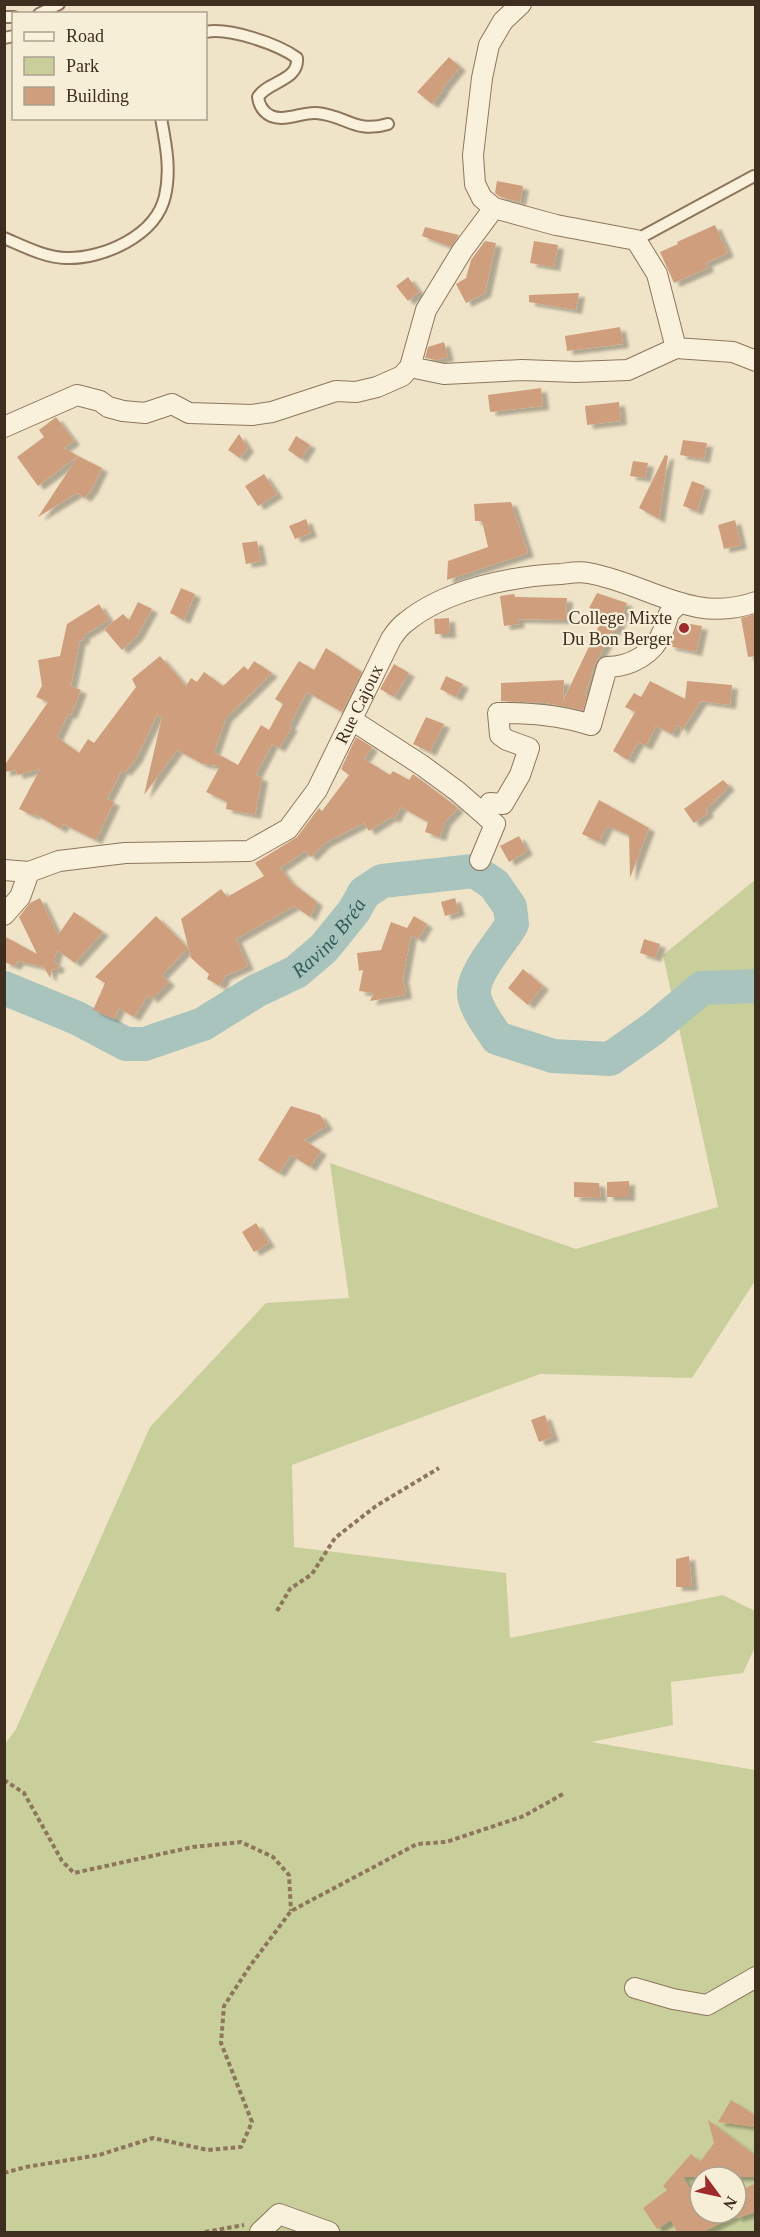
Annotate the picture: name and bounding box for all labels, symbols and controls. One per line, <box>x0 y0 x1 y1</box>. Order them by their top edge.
legend <box>12 12 207 120</box>
text: Road <box>66 26 104 46</box>
text: Park <box>66 56 99 76</box>
text: Building <box>66 86 129 106</box>
place label: College Mixte Du Bon Berger <box>562 608 672 649</box>
marker: College Mixte Du Bon Berger <box>677 621 691 635</box>
street label: Rue Cajoux <box>331 661 387 747</box>
water label: Ravine Bréa <box>286 895 370 982</box>
north arrow <box>688 2165 748 2225</box>
text: N <box>720 2193 740 2213</box>

